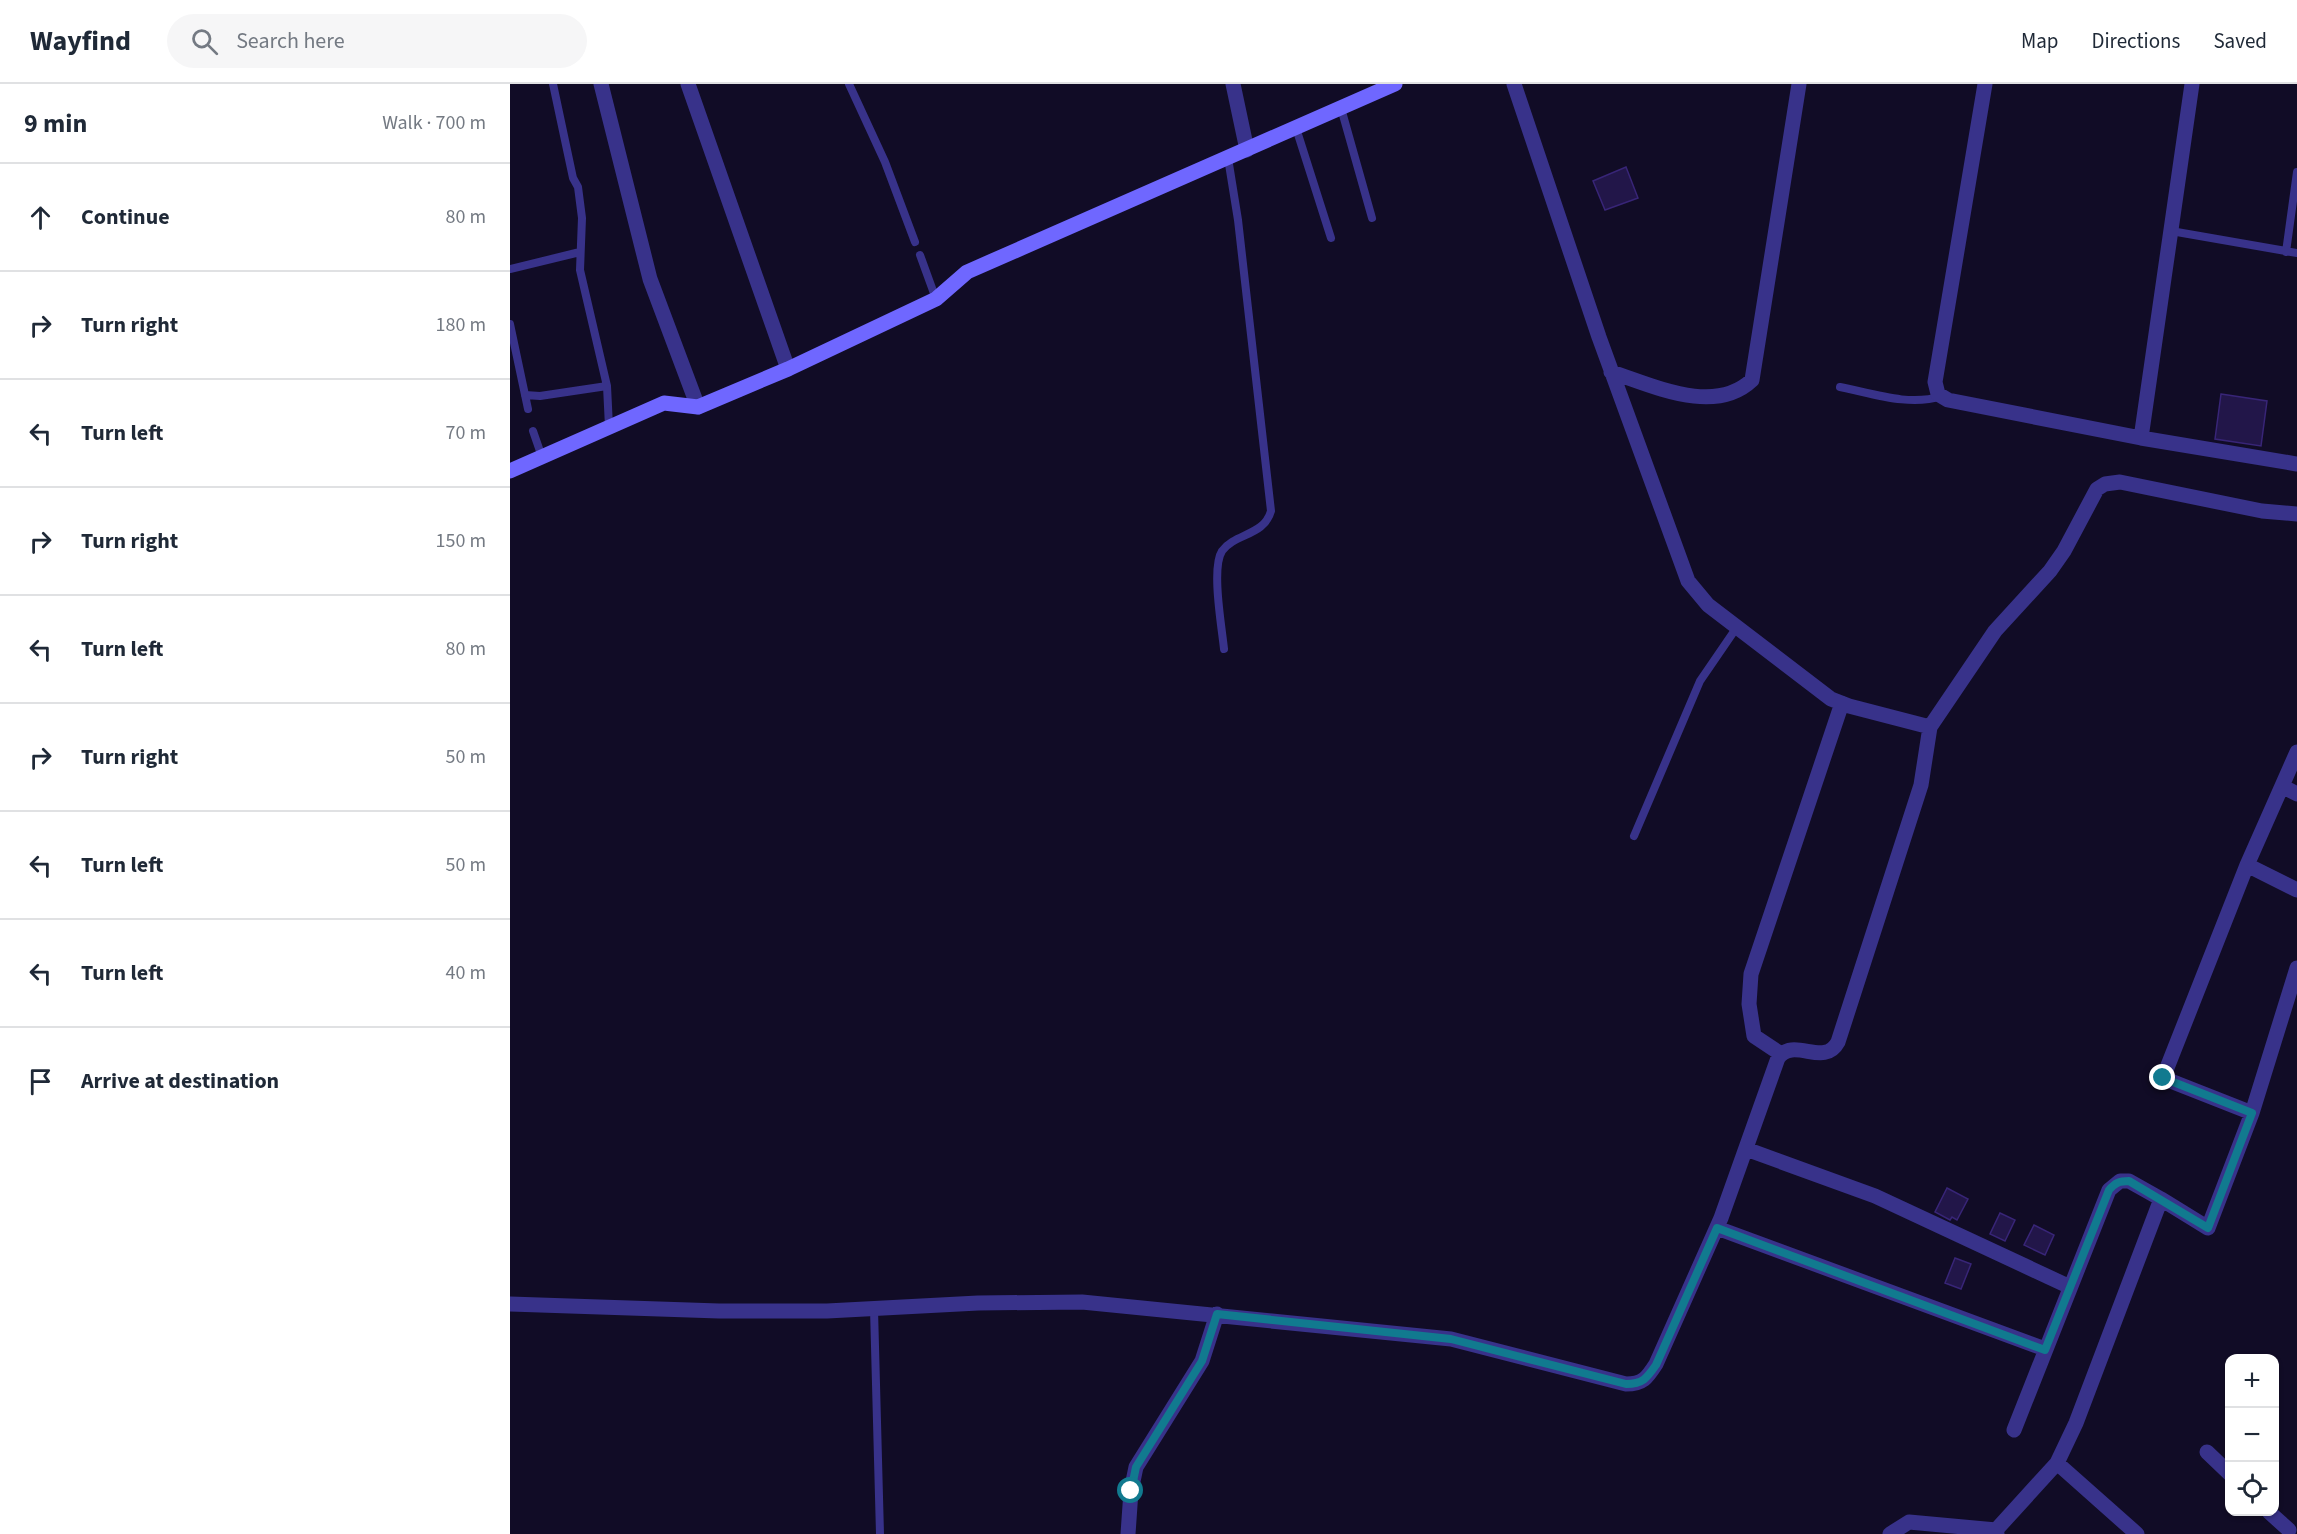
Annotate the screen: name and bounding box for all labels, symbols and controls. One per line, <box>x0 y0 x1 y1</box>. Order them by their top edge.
search box <box>167 14 587 68</box>
text: Wayfind <box>30 21 131 61</box>
icon: search <box>188 25 221 58</box>
text: Search here <box>236 25 345 57</box>
text: Map <box>2021 26 2059 56</box>
text: Directions <box>2092 26 2180 56</box>
text: Saved <box>2213 26 2267 56</box>
text: 9 min <box>24 105 87 142</box>
text: Walk · 700 m <box>382 109 486 137</box>
icon: ahead <box>24 201 57 234</box>
text: Continue <box>81 201 170 233</box>
text: 80 m <box>446 203 486 231</box>
icon: right <box>24 309 57 342</box>
text: Turn right <box>81 309 178 341</box>
text: 180 m <box>436 311 486 339</box>
icon: left <box>24 417 57 450</box>
text: Turn left <box>81 417 163 449</box>
text: 70 m <box>446 419 486 447</box>
icon: right <box>24 525 57 558</box>
text: Turn right <box>81 525 178 557</box>
text: 150 m <box>436 527 486 555</box>
icon: left <box>24 633 57 666</box>
text: Turn left <box>81 633 163 665</box>
text: 80 m <box>446 635 486 663</box>
icon: right <box>24 741 57 774</box>
text: Turn right <box>81 741 178 773</box>
text: 50 m <box>446 743 486 771</box>
icon: left <box>24 849 57 882</box>
text: Turn left <box>81 849 163 881</box>
text: 50 m <box>446 851 486 879</box>
icon: left <box>24 957 57 990</box>
text: Turn left <box>81 957 163 989</box>
text: 40 m <box>446 959 486 987</box>
route end <box>2149 1064 2175 1090</box>
icon: arrive <box>24 1065 57 1098</box>
text: Arrive at destination <box>81 1065 279 1097</box>
map controls <box>2225 1354 2279 1516</box>
button: + <box>2225 1354 2279 1408</box>
button: − <box>2225 1408 2279 1462</box>
button: locate <box>2225 1462 2279 1516</box>
route start <box>1117 1477 1143 1503</box>

